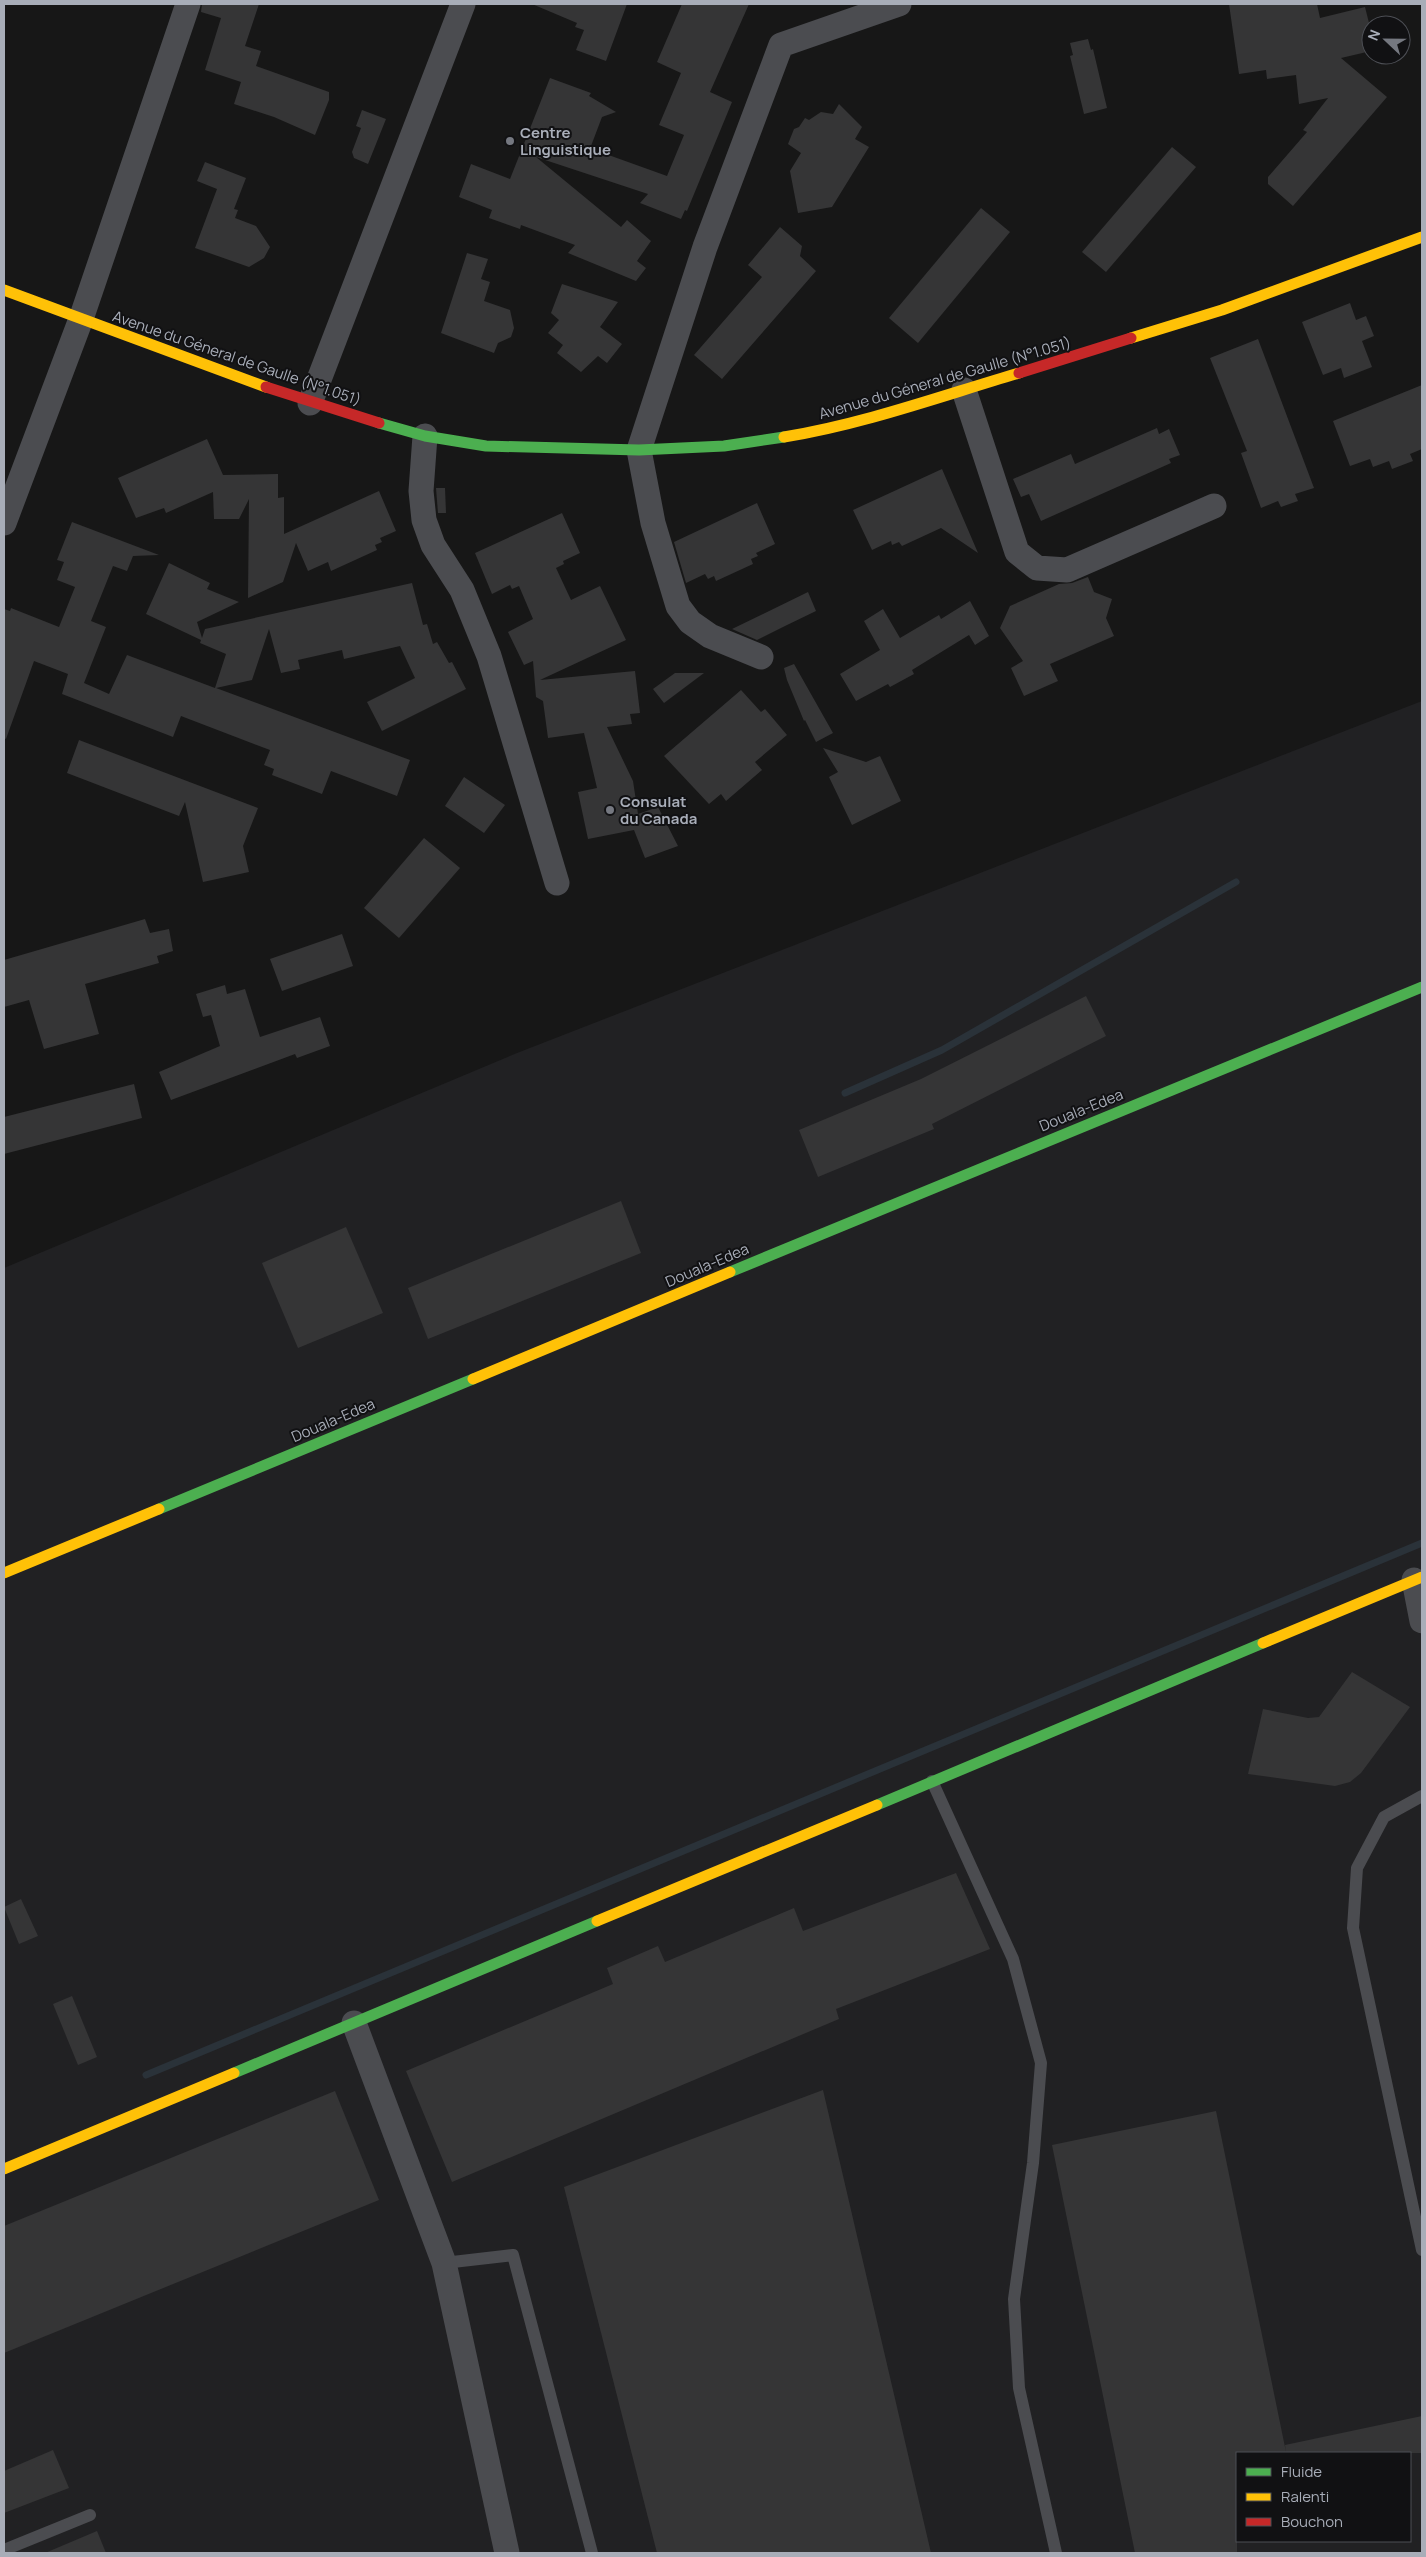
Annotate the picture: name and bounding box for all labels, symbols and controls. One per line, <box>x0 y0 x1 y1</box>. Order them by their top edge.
north arrow <box>1361 15 1411 65</box>
text: N <box>1363 27 1384 43</box>
place label: Centre Linguistique <box>520 122 611 160</box>
marker: Centre Linguistique <box>504 135 516 147</box>
street label: Avenue du Géneral de Gaulle (N°1.051) <box>110 305 364 411</box>
street label: Avenue du Géneral de Gaulle (N°1.051) <box>816 332 1074 424</box>
place label: Consulat du Canada <box>620 791 697 829</box>
marker: Consulat du Canada <box>604 804 616 816</box>
street label: Douala-Edea <box>1036 1084 1126 1136</box>
street label: Douala-Edea <box>662 1238 752 1292</box>
street label: Douala-Edea <box>288 1393 378 1447</box>
legend <box>1236 2452 1411 2542</box>
text: Fluide <box>1281 2461 1322 2482</box>
text: Ralenti <box>1281 2486 1329 2507</box>
text: Bouchon <box>1281 2511 1343 2532</box>

